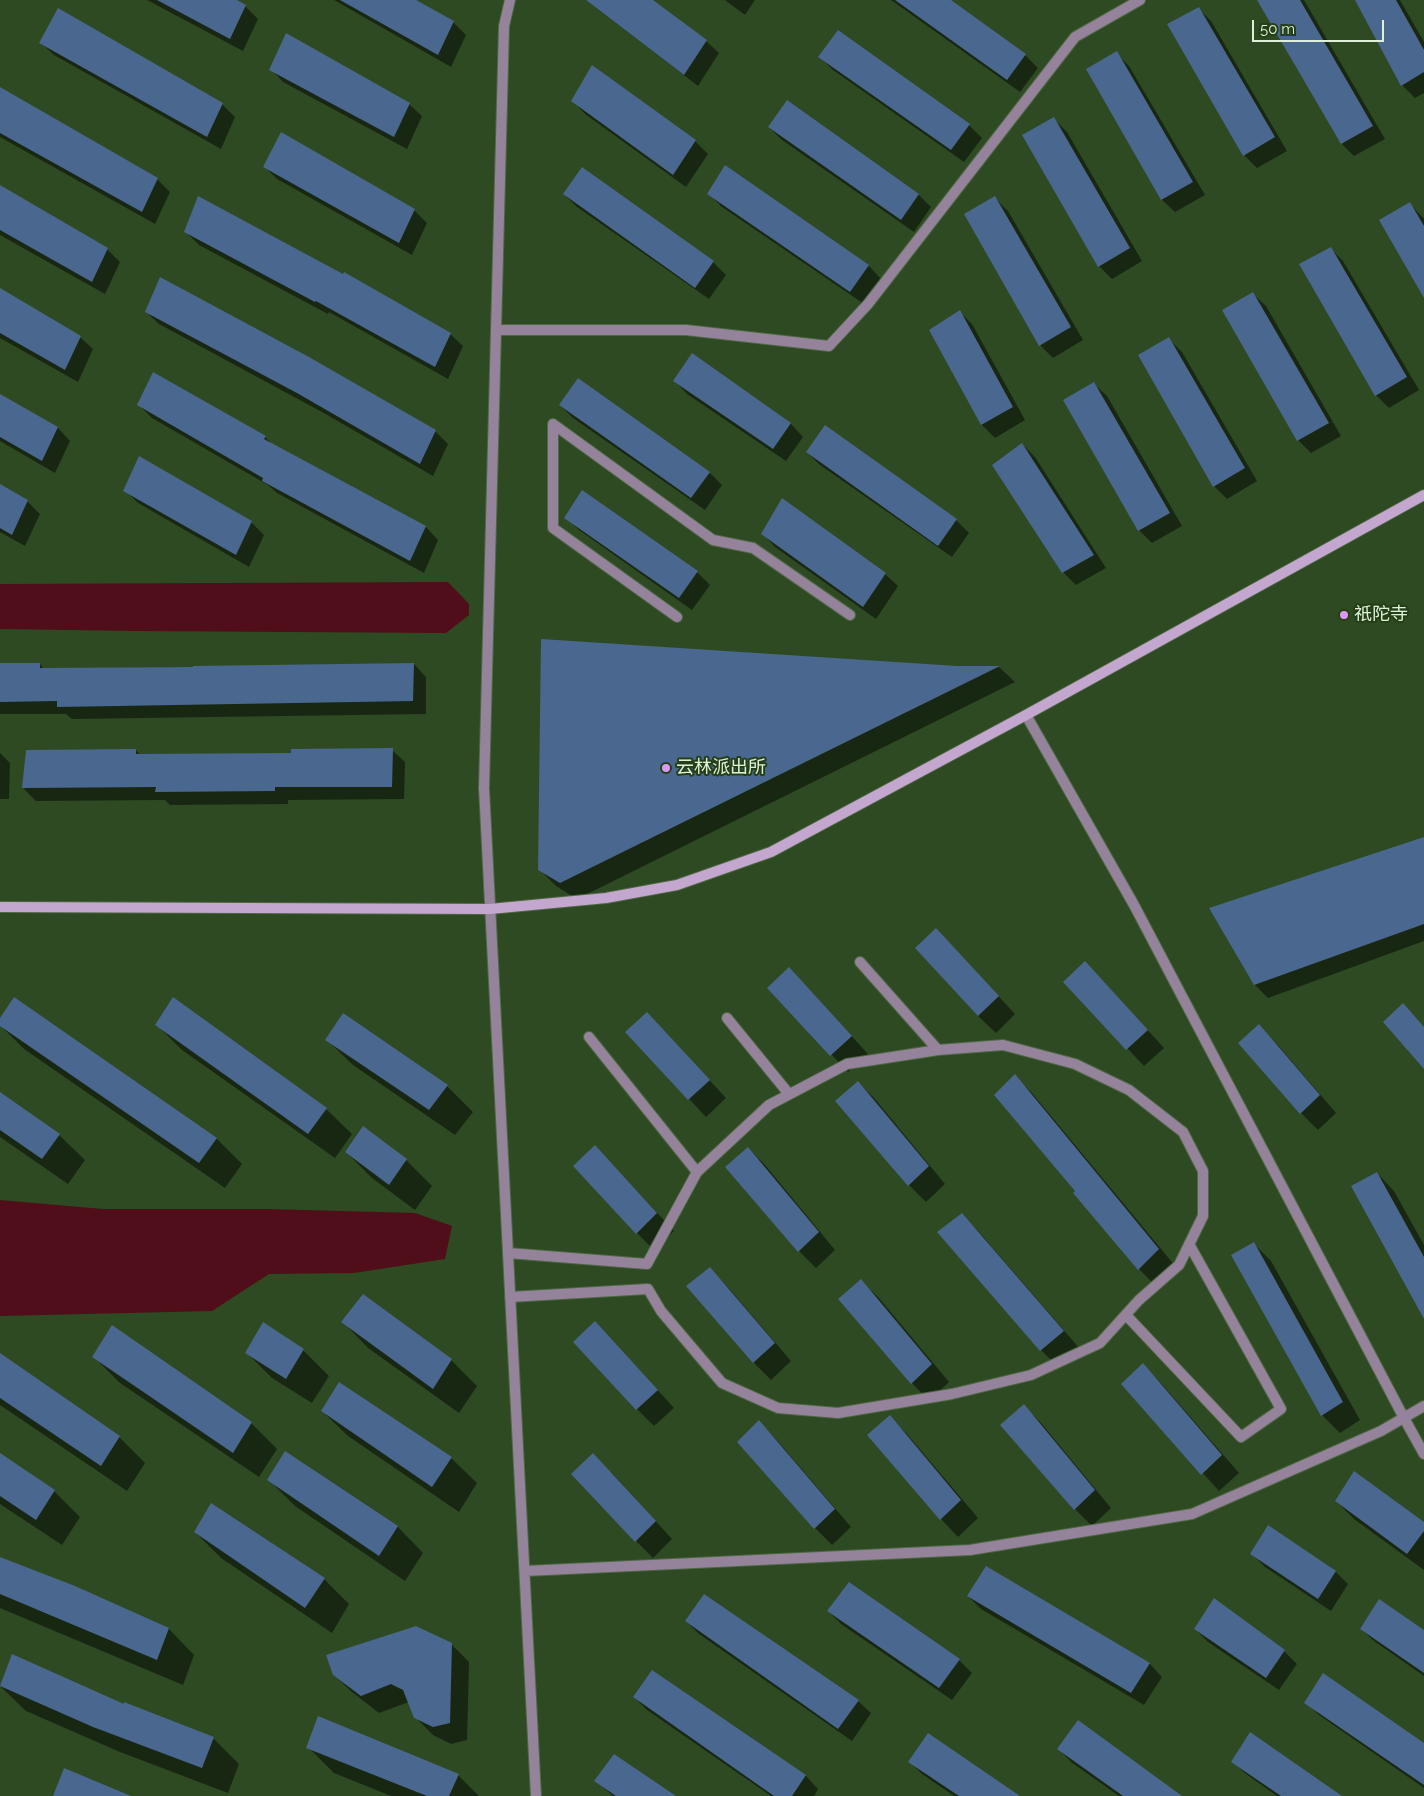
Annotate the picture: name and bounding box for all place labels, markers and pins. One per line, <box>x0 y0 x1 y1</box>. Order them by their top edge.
place label: 祇陀寺 <box>1354 604 1408 626</box>
marker: 祇陀寺 <box>1338 609 1350 621</box>
place label: 云林派出所 <box>676 757 766 779</box>
marker: 云林派出所 <box>660 762 672 774</box>

